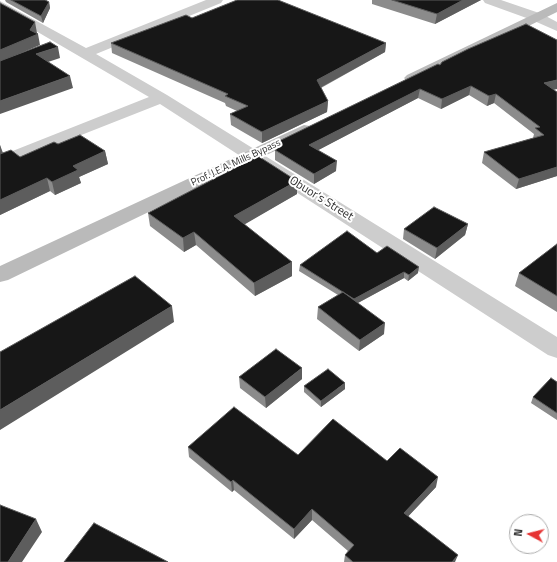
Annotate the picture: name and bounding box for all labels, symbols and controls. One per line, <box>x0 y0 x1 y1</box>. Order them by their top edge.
street label: Prof. J.E.A. Mills Bypass <box>189 137 283 189</box>
street label: Obuor’s Street <box>286 174 356 224</box>
north arrow <box>509 514 549 554</box>
text: N <box>510 528 526 537</box>

